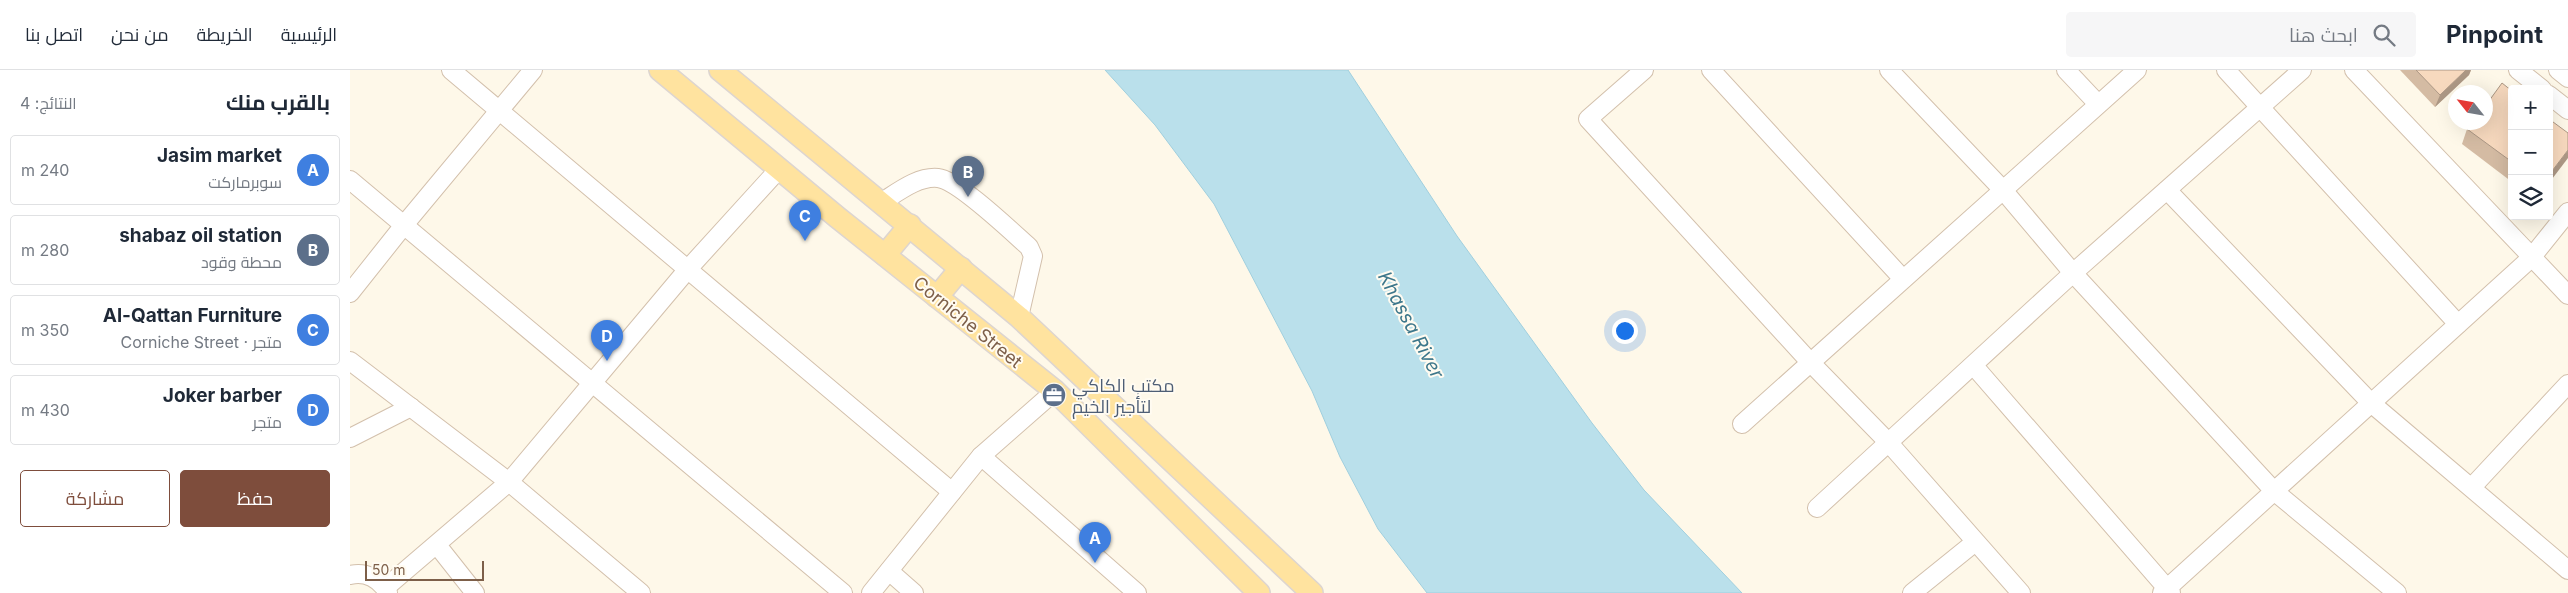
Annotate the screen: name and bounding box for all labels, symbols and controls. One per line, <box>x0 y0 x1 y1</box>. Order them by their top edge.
search box <box>2066 12 2416 57</box>
text: Pinpoint <box>2446 20 2543 49</box>
icon: search <box>2370 21 2398 49</box>
text: اتصل بنا <box>25 24 83 45</box>
text: من نحن <box>111 24 169 45</box>
text: الخريطة <box>197 24 253 45</box>
text: الرئيسية <box>281 24 337 45</box>
text: ابحث هنا <box>2289 24 2358 47</box>
north arrow <box>2448 85 2493 130</box>
map controls <box>2508 85 2553 220</box>
button: + <box>2508 85 2553 130</box>
text: بالقرب منك <box>226 90 330 115</box>
text: النتائج: 4 <box>20 93 77 113</box>
button: − <box>2508 130 2553 175</box>
text: Jasim market <box>157 144 282 167</box>
pin: B <box>952 156 984 197</box>
text: 240 m <box>21 160 69 180</box>
text: A <box>307 160 319 180</box>
text: سوبرماركت <box>208 172 282 192</box>
button: layers <box>2508 175 2553 220</box>
pin: C <box>789 200 821 241</box>
text: shabaz oil station <box>119 224 282 247</box>
text: 280 m <box>21 240 69 260</box>
text: B <box>308 240 318 260</box>
text: محطة وقود <box>201 252 282 272</box>
water label: Khassa River <box>1373 268 1449 383</box>
street label: Corniche Street <box>910 272 1026 372</box>
text: Al-Qattan Furniture <box>103 304 282 327</box>
your location <box>1612 318 1638 344</box>
text: 350 m <box>21 320 69 340</box>
text: C <box>307 320 319 340</box>
pin: D <box>591 320 623 361</box>
text: متجر · Corniche Street <box>120 332 282 352</box>
place label: مكتب الكاكي لتأجير الخيم <box>1072 375 1175 419</box>
office icon: مكتب الكاكي لتأجير الخيم <box>1041 382 1067 408</box>
text: Joker barber <box>163 384 282 407</box>
text: 430 m <box>21 400 70 420</box>
text: D <box>307 400 319 420</box>
text: متجر <box>253 412 282 432</box>
button: مشاركة <box>20 470 170 527</box>
button: حفظ <box>180 470 330 527</box>
pin: A <box>1079 522 1111 563</box>
scale bar <box>365 558 484 581</box>
text: 50 m <box>372 561 406 578</box>

